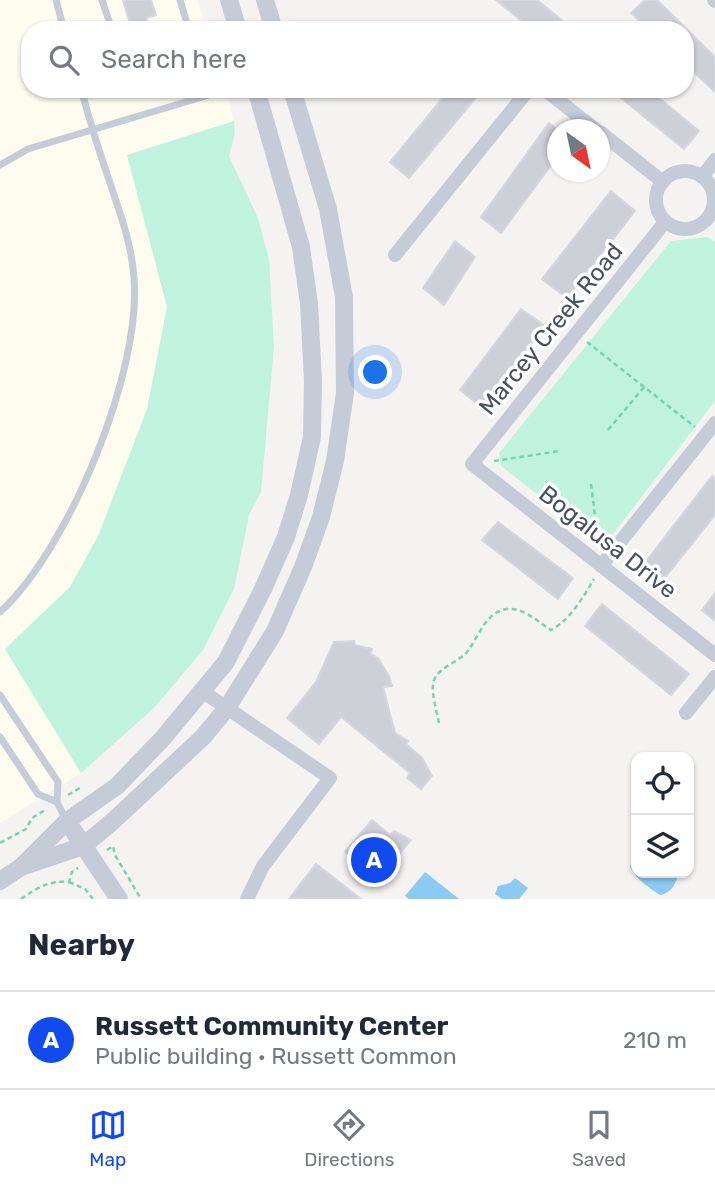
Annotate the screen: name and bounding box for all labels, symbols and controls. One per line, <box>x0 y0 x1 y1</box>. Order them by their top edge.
search box <box>21 21 694 98</box>
icon: search <box>45 41 83 79</box>
text: Search here <box>101 44 247 75</box>
north arrow <box>547 119 610 182</box>
street label: Marcey Creek Road <box>473 238 629 420</box>
your location <box>358 355 392 389</box>
street label: Bogalusa Drive <box>534 480 682 604</box>
map controls <box>631 752 694 878</box>
button: locate <box>631 752 694 815</box>
button: layers <box>631 815 694 878</box>
pin: A <box>351 834 397 886</box>
text: Nearby <box>28 927 135 963</box>
text: Russett Community Center <box>95 1011 448 1042</box>
text: A <box>43 1026 59 1054</box>
text: 210 m <box>623 1026 687 1054</box>
text: Public building · Russett Common <box>95 1042 457 1070</box>
tab: Map <box>89 1106 127 1171</box>
tab: Directions <box>304 1106 394 1171</box>
tab: Saved <box>572 1106 626 1171</box>

